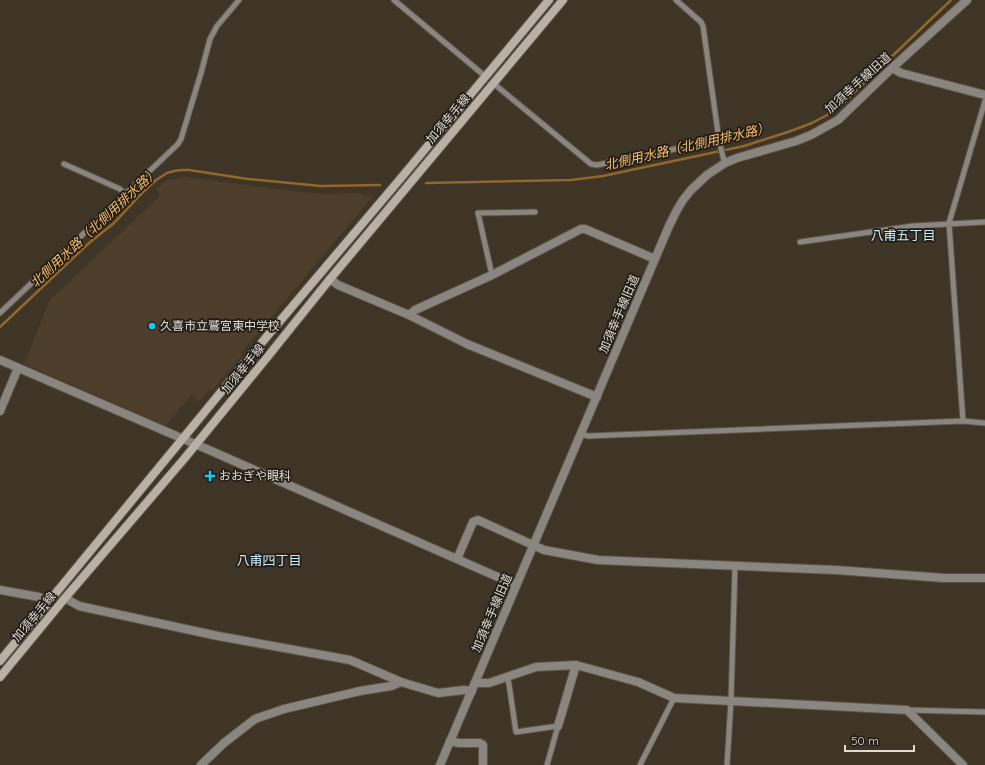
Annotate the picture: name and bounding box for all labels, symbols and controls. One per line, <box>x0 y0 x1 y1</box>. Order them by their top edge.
street label: 加須幸手線旧道 <box>821 49 894 116</box>
street label: 加須幸手線 <box>423 91 473 146</box>
water label: 北側用水路（北側用排水路） <box>603 119 771 173</box>
water label: 北側用水路（北側用排水路） <box>27 164 161 290</box>
district label: 八甫五丁目 <box>870 227 936 243</box>
street label: 加須幸手線旧道 <box>595 272 642 355</box>
place label: 久喜市立鷲宮東中学校 <box>160 318 280 333</box>
marker: 久喜市立鷲宮東中学校 <box>147 321 157 331</box>
street label: 加須幸手線 <box>218 341 267 397</box>
place label: おおぎや眼科 <box>219 468 291 483</box>
marker: おおぎや眼科 <box>204 470 216 482</box>
district label: 八甫四丁目 <box>236 552 302 568</box>
street label: 加須幸手線旧道 <box>468 571 515 654</box>
street label: 加須幸手線 <box>9 589 59 644</box>
scale bar <box>845 727 914 753</box>
text: 50 m <box>851 733 879 748</box>

